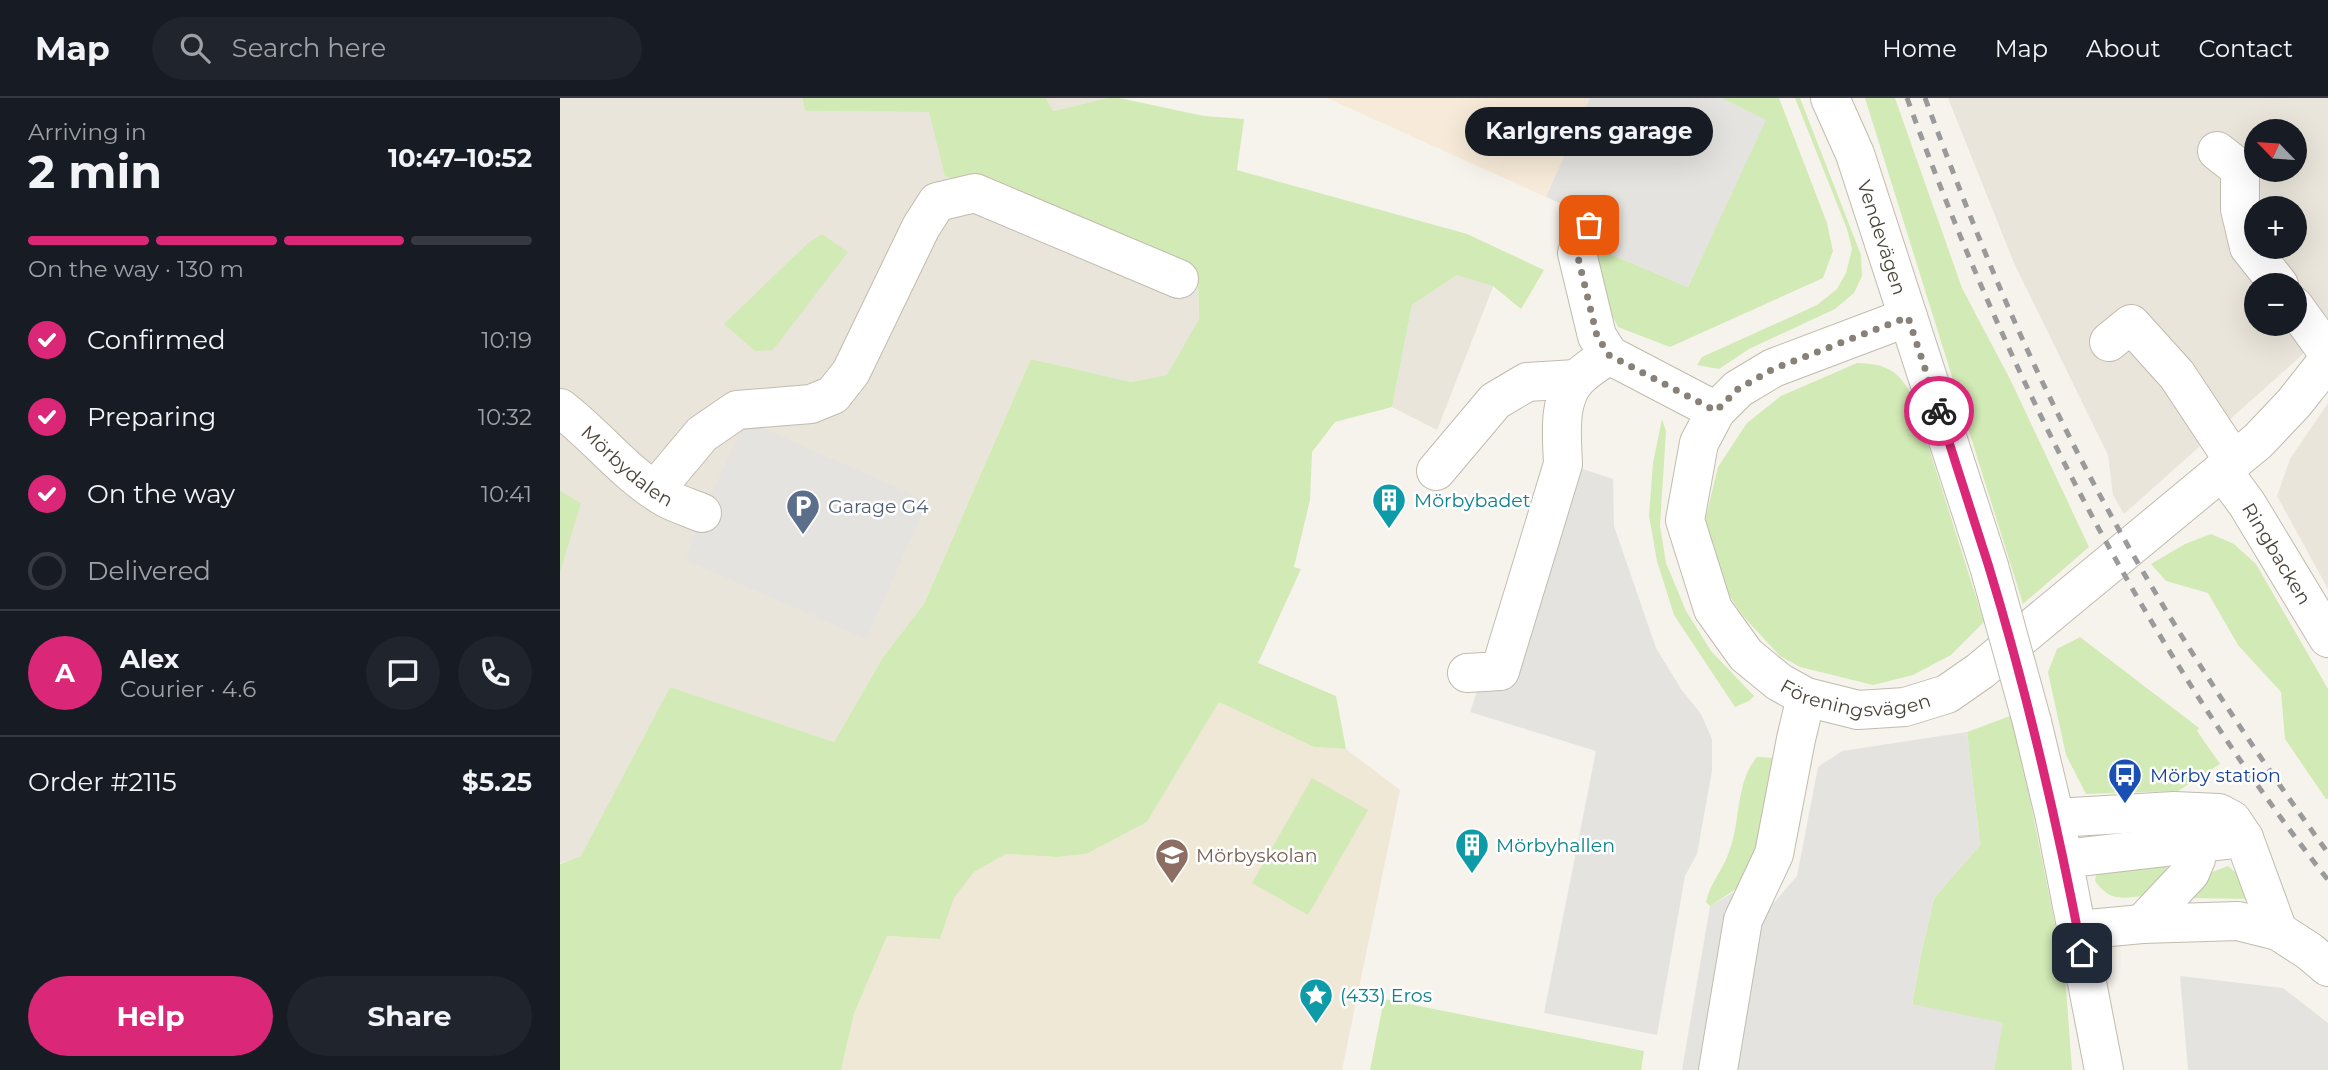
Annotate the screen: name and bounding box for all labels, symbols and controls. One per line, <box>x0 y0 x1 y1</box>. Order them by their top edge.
search box <box>152 17 642 80</box>
text: Map <box>35 28 110 68</box>
icon: search <box>176 29 214 67</box>
text: Search here <box>232 32 386 64</box>
text: Home <box>1882 34 1957 63</box>
text: Map <box>1995 34 2048 63</box>
text: About <box>2086 34 2160 63</box>
text: Contact <box>2198 34 2293 63</box>
callout: Karlgrens garage <box>1465 106 1713 155</box>
text: Karlgrens garage <box>1486 117 1692 145</box>
text: Arriving in <box>28 118 147 146</box>
north arrow <box>2244 119 2306 182</box>
map controls <box>2244 119 2307 336</box>
text: 10:47–10:52 <box>388 142 532 174</box>
text: 2 min <box>28 143 162 200</box>
street label: Vendevägen <box>1852 177 1911 298</box>
pin <box>1559 195 1619 255</box>
button: + <box>2244 196 2307 259</box>
icon: bag <box>1570 206 1608 244</box>
text: On the way · 130 m <box>28 255 244 283</box>
button: − <box>2244 273 2307 336</box>
icon: check <box>28 321 66 359</box>
text: Confirmed <box>87 324 226 356</box>
text: 10:19 <box>481 326 532 354</box>
courier <box>1904 376 1974 446</box>
icon: bike <box>1920 392 1958 430</box>
icon: check <box>28 398 66 436</box>
text: Preparing <box>87 401 216 433</box>
text: 10:32 <box>478 403 532 431</box>
street label: Mörbydalen <box>576 421 677 512</box>
icon: check <box>28 475 66 513</box>
text: On the way <box>87 478 235 510</box>
text: 10:41 <box>481 480 532 508</box>
building icon: Mörbybadet <box>1370 481 1408 530</box>
parking icon: Garage G4 <box>784 487 822 536</box>
place label: Mörbybadet <box>1414 489 1531 512</box>
place label: Garage G4 <box>828 495 929 518</box>
street label: Ringbacken <box>2237 499 2316 609</box>
text: Delivered <box>87 555 211 587</box>
button: chat <box>366 636 440 710</box>
button: phone <box>458 636 532 710</box>
text: Alex <box>120 643 179 675</box>
text: A <box>55 657 75 689</box>
street label: Föreningsvägen <box>1776 674 1933 723</box>
text: Courier · 4.6 <box>120 675 256 703</box>
bus stop icon: Mörby station <box>2106 756 2144 805</box>
place label: Mörby station <box>2150 764 2281 787</box>
text: Order #2115 <box>28 766 177 798</box>
text: $5.25 <box>462 766 532 798</box>
building icon: Mörbyhallen <box>1453 826 1491 875</box>
place label: Mörbyhallen <box>1496 834 1615 857</box>
school or university icon: Mörbyskolan <box>1153 836 1191 885</box>
place label: Mörbyskolan <box>1196 844 1318 867</box>
pin <box>2052 923 2112 983</box>
icon: home <box>2063 934 2101 972</box>
button: Help <box>28 976 273 1056</box>
button: Share <box>287 976 532 1056</box>
place icon: (433) Eros <box>1297 976 1335 1025</box>
place label: (433) Eros <box>1340 984 1432 1007</box>

